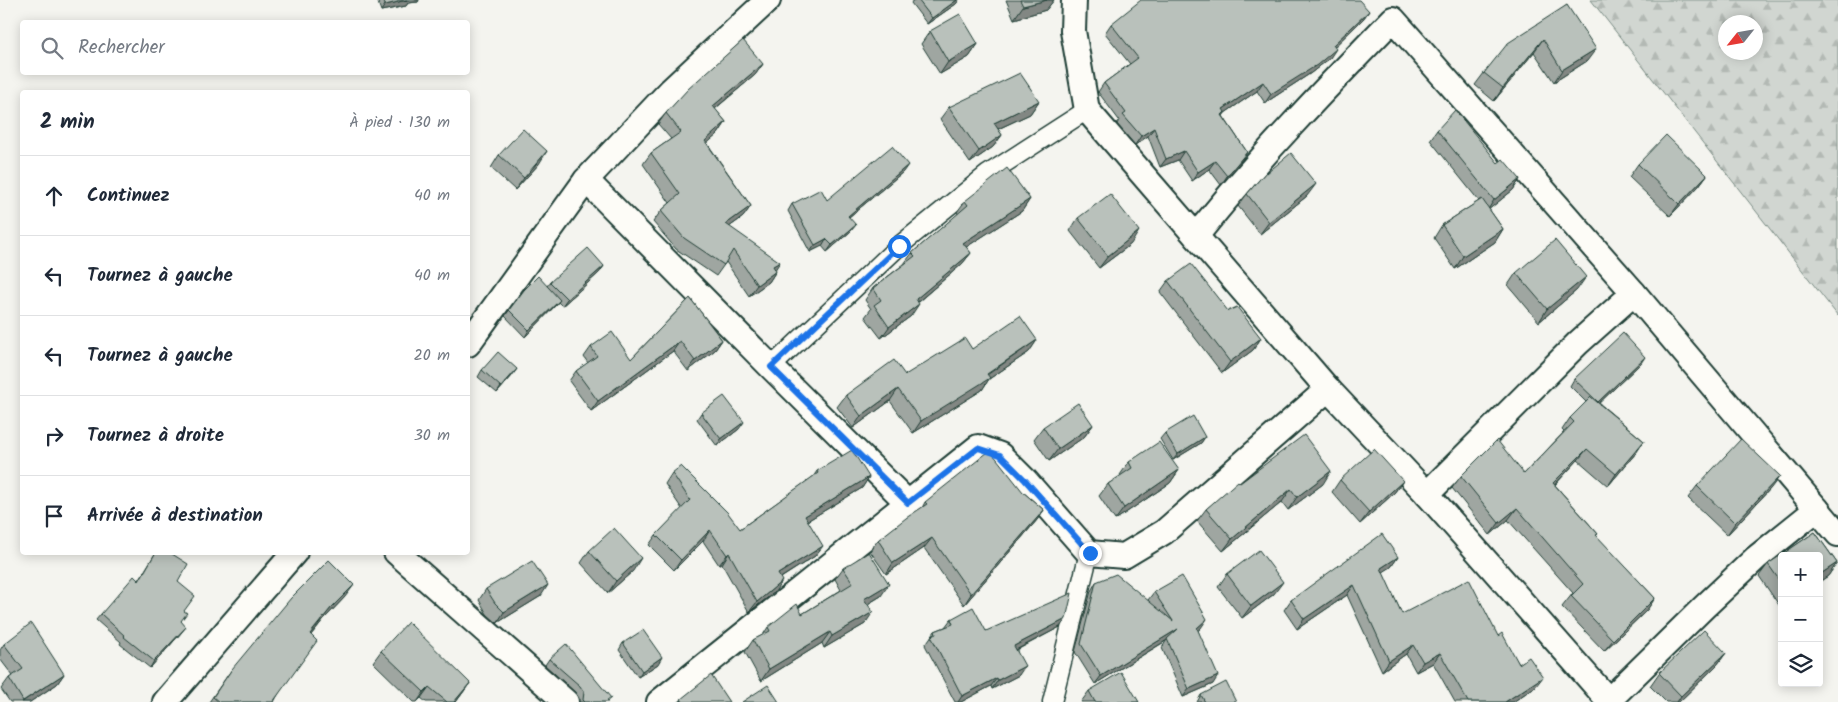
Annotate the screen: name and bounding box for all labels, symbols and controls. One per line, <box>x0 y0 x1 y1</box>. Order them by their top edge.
north arrow <box>1718 15 1763 60</box>
search box <box>20 20 470 75</box>
text: Rechercher <box>78 33 165 63</box>
icon: search <box>38 34 66 62</box>
text: 2 min <box>40 106 95 139</box>
text: À pied · 130 m <box>349 110 450 135</box>
text: Continuez <box>87 181 170 211</box>
icon: ahead <box>40 182 68 210</box>
text: 40 m <box>414 183 450 208</box>
route start <box>888 235 911 258</box>
text: Tournez à gauche <box>87 261 233 291</box>
icon: left <box>40 262 68 290</box>
text: 40 m <box>414 263 450 288</box>
text: Tournez à gauche <box>87 341 233 371</box>
icon: left <box>40 342 68 370</box>
text: 20 m <box>414 343 450 368</box>
text: Tournez à droite <box>87 421 224 451</box>
icon: right <box>40 422 68 450</box>
text: 30 m <box>414 423 450 448</box>
text: Arrivée à destination <box>87 501 263 531</box>
icon: arrive <box>40 502 68 530</box>
route end <box>1079 542 1102 565</box>
map controls <box>1778 552 1823 687</box>
button: + <box>1778 552 1823 597</box>
button: − <box>1778 597 1823 642</box>
button: layers <box>1778 642 1823 687</box>

